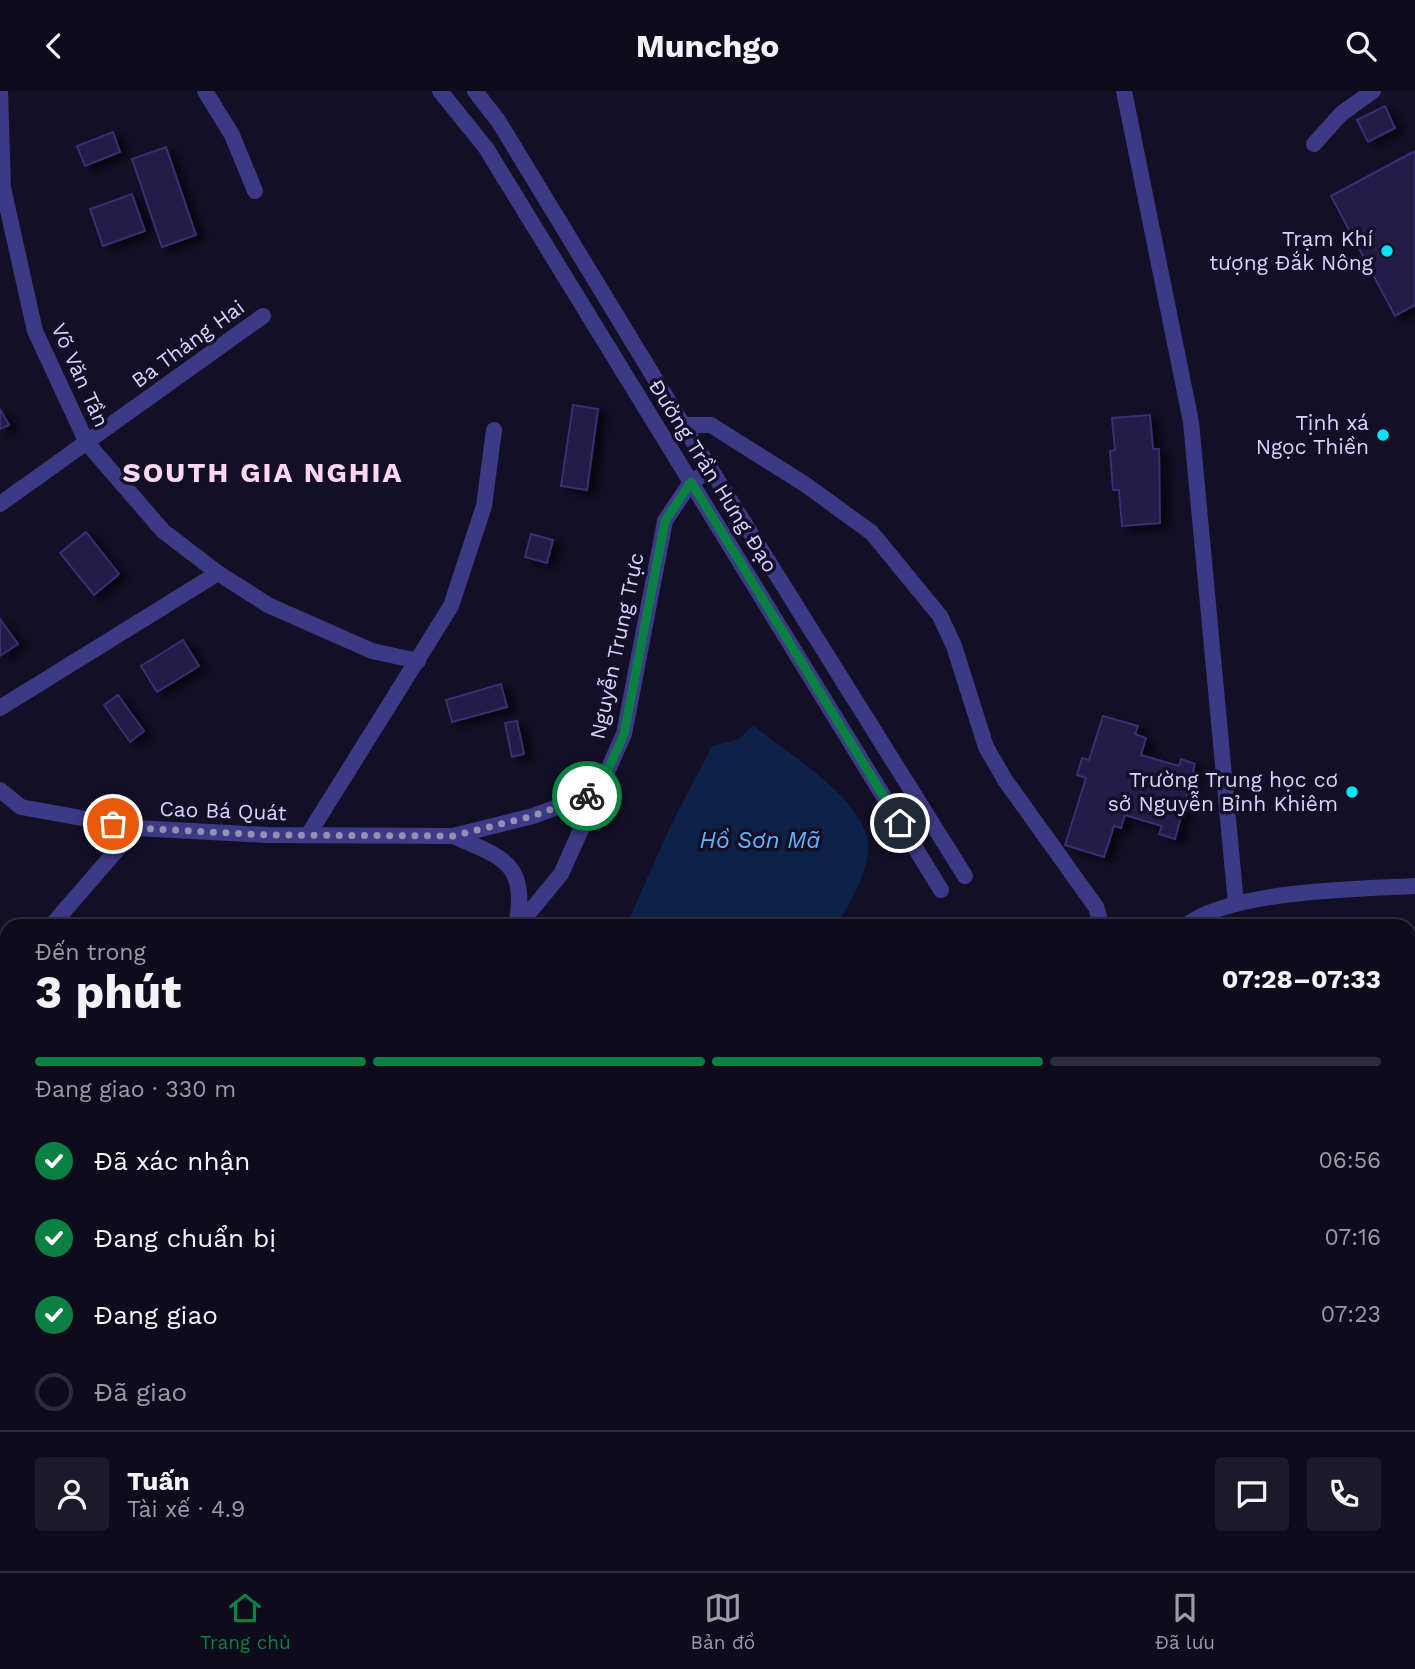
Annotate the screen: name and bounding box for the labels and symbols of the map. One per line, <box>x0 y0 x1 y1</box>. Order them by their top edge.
place label: Trạm Khí tượng Đắk Nông <box>1209 226 1374 275</box>
marker: Trạm Khí tượng Đắk Nông <box>1379 243 1395 259</box>
street label: Ba Tháng Hai <box>127 294 249 393</box>
street label: Võ Văn Tần <box>46 319 114 431</box>
street label: Đường Trần Hưng Đạo <box>644 375 783 577</box>
place label: Tịnh xá Ngọc Thiền <box>1256 410 1369 459</box>
marker: Tịnh xá Ngọc Thiền <box>1375 427 1391 443</box>
district label: SOUTH GIA NGHIA <box>123 456 403 489</box>
street label: Nguyễn Trung Trực <box>585 550 648 741</box>
courier <box>552 761 622 831</box>
place label: Trường Trung học cơ sở Nguyễn Bỉnh Khiêm <box>1108 767 1338 816</box>
marker: Trường Trung học cơ sở Nguyễn Bỉnh Khiêm <box>1344 784 1360 800</box>
pin <box>870 793 930 853</box>
pin <box>83 794 143 854</box>
street label: Cao Bá Quát <box>159 796 287 825</box>
water label: Hồ Sơn Mã <box>700 827 820 854</box>

